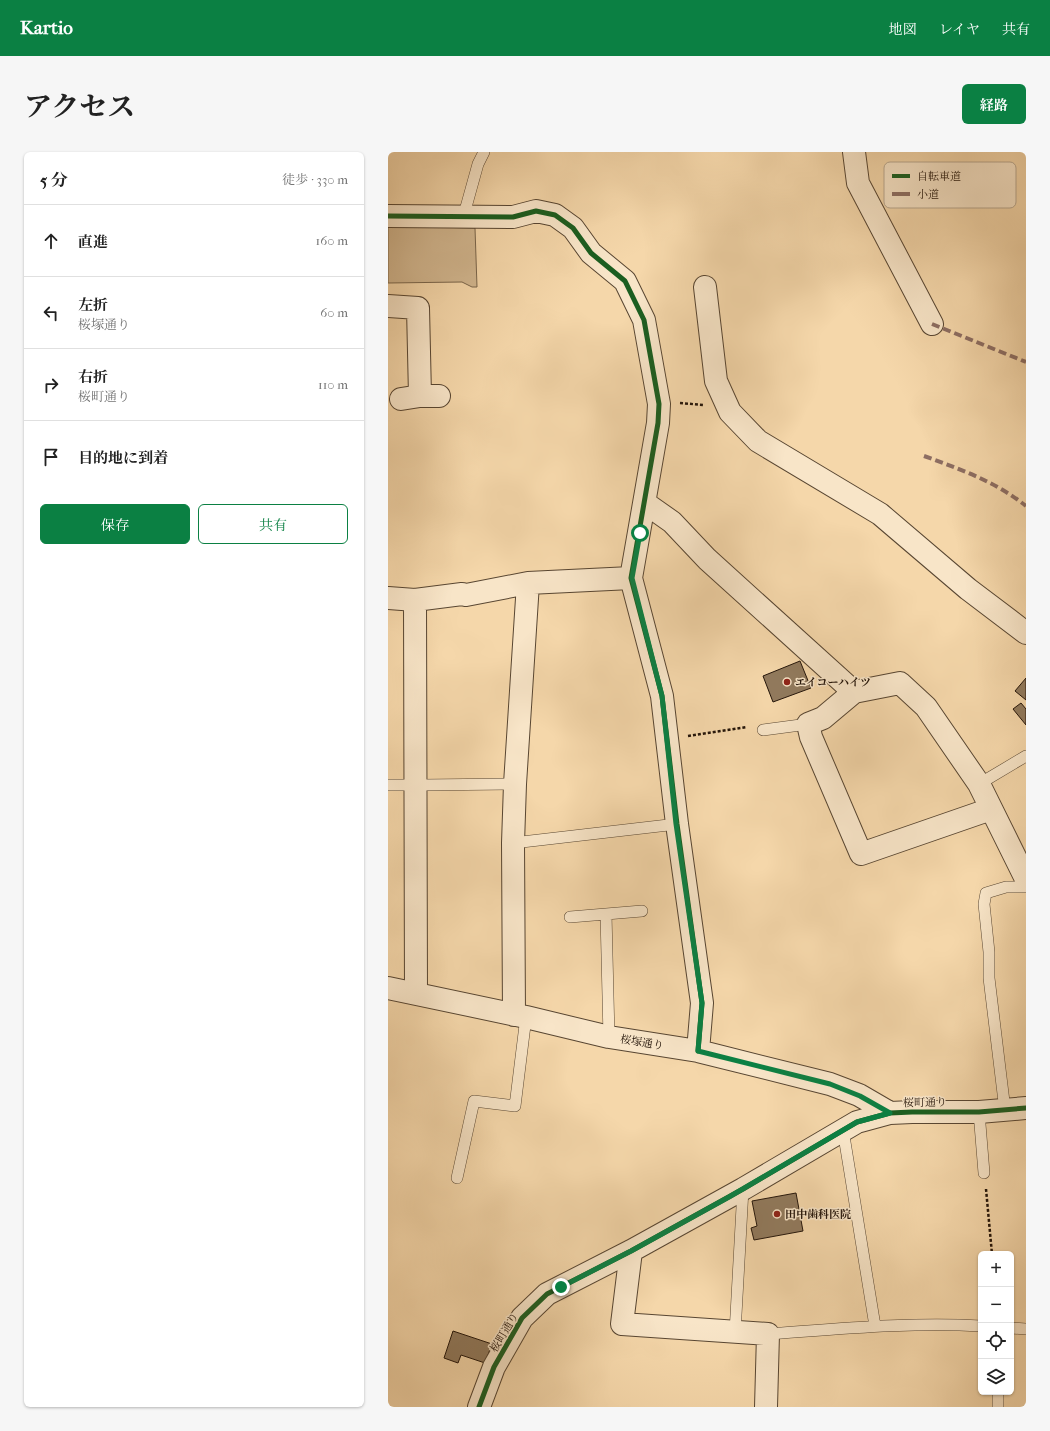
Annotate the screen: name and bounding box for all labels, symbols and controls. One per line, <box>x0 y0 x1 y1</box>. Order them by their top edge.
text: Kartio <box>20 17 73 39</box>
text: 地図 <box>889 21 917 38</box>
text: レイヤ <box>939 21 980 38</box>
text: 共有 <box>1002 21 1030 38</box>
button: 経路 <box>962 84 1026 124</box>
text: アクセス <box>24 90 135 123</box>
legend <box>884 162 1016 208</box>
text: 5 分 <box>40 170 68 190</box>
text: 自転車道 <box>917 170 961 183</box>
text: 徒歩 · 330 m <box>282 172 348 187</box>
text: 小道 <box>917 188 939 201</box>
icon: ahead <box>40 230 62 252</box>
text: 直進 <box>78 233 108 251</box>
text: 160 m <box>316 233 348 248</box>
text: 左折 <box>78 296 108 314</box>
icon: left <box>40 302 62 324</box>
text: 60 m <box>320 305 348 320</box>
text: 桜塚通り <box>78 317 130 332</box>
text: 右折 <box>78 368 108 386</box>
icon: right <box>40 374 62 396</box>
text: 110 m <box>318 377 348 392</box>
text: 桜町通り <box>78 389 130 404</box>
icon: arrive <box>40 446 62 468</box>
text: 目的地に到着 <box>78 449 168 467</box>
button: 保存 <box>40 504 190 544</box>
button: 共有 <box>198 504 348 544</box>
route start <box>631 524 649 542</box>
place label: エイコーハイツ <box>795 676 871 689</box>
marker: エイコーハイツ <box>782 677 792 687</box>
street label: 桜塚通り <box>619 1033 665 1052</box>
street label: 桜町通り <box>903 1096 947 1109</box>
place label: 田中歯科医院 <box>785 1208 851 1221</box>
marker: 田中歯科医院 <box>772 1209 782 1219</box>
map controls <box>978 1251 1014 1395</box>
button: + <box>978 1251 1014 1287</box>
route end <box>552 1278 570 1296</box>
button: − <box>978 1287 1014 1323</box>
street label: 桜町通り <box>488 1310 521 1354</box>
button: locate <box>978 1323 1014 1359</box>
button: layers <box>978 1359 1014 1395</box>

